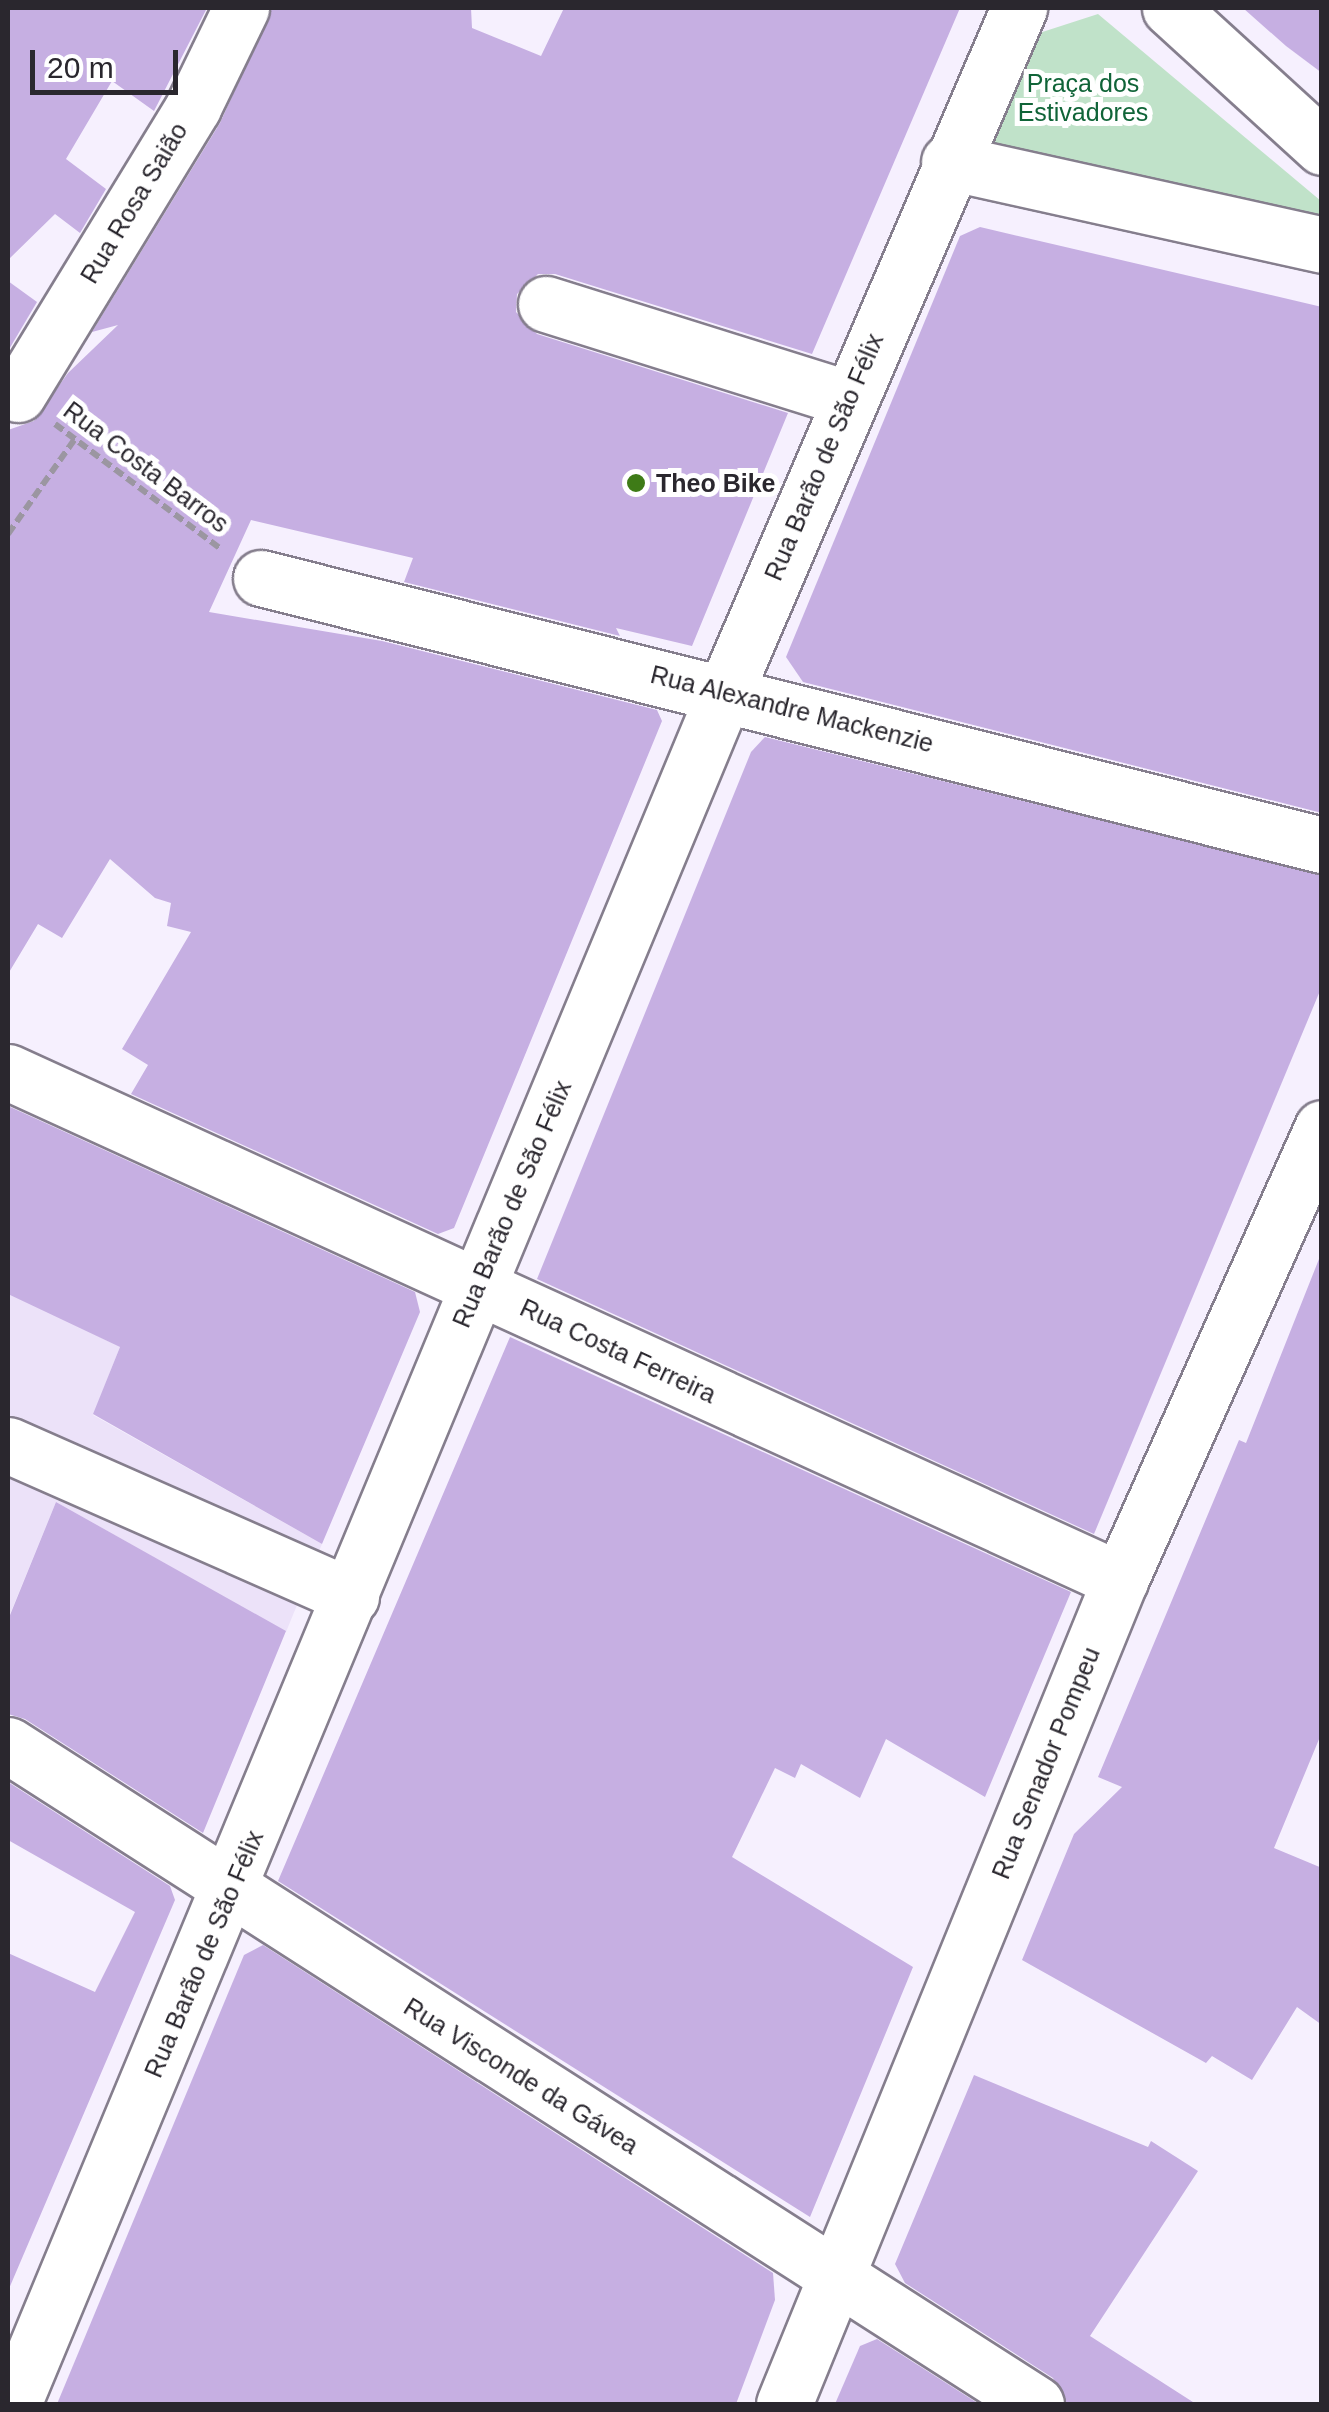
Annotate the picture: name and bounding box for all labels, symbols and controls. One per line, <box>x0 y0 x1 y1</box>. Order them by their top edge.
scale bar <box>35 30 182 92</box>
text: 20 m <box>47 51 114 84</box>
park label: Praça dos Estivadores <box>1018 69 1148 128</box>
street label: Rua Rosa Saião <box>74 117 194 289</box>
street label: Rua Barão de São Félix <box>758 329 890 585</box>
street label: Rua Costa Barros <box>58 395 234 539</box>
place label: Theo Bike <box>656 468 775 498</box>
marker: Theo Bike <box>625 472 647 494</box>
street label: Rua Alexandre Mackenzie <box>647 659 937 759</box>
street label: Rua Barão de São Félix <box>446 1076 578 1332</box>
street label: Rua Costa Ferreira <box>515 1292 721 1410</box>
street label: Rua Senador Pompeu <box>986 1643 1106 1883</box>
street label: Rua Barão de São Félix <box>138 1826 270 2082</box>
street label: Rua Visconde da Gávea <box>398 1992 644 2160</box>

